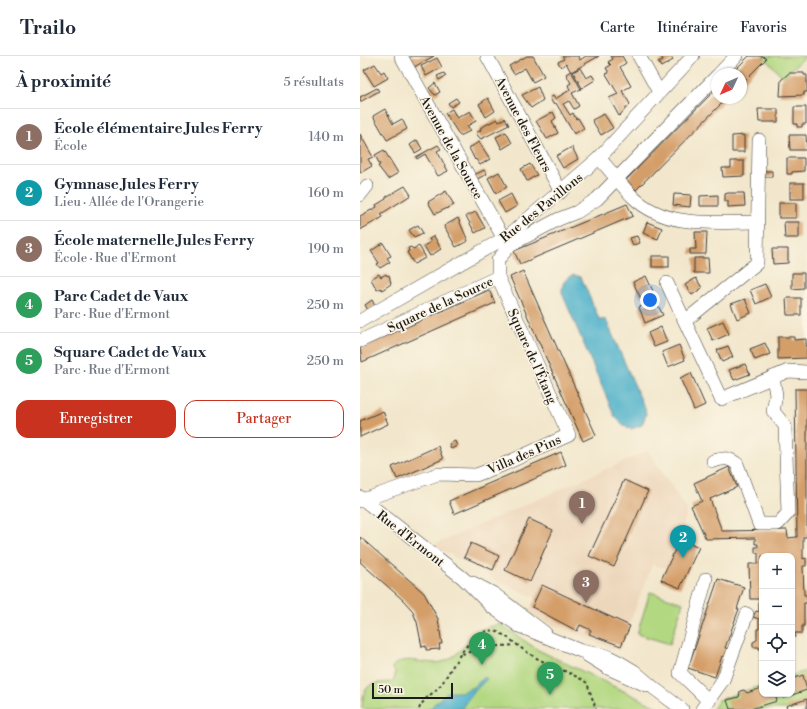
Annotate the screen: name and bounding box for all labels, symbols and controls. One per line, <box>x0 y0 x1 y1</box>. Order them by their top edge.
text: Trailo <box>20 16 76 40</box>
text: Carte <box>600 19 635 37</box>
text: Itinéraire <box>657 19 718 37</box>
text: Favoris <box>740 19 787 37</box>
north arrow <box>711 68 747 104</box>
text: À proximité <box>16 71 111 93</box>
street label: Avenue des Fleurs <box>491 73 555 175</box>
text: 5 résultats <box>283 74 344 90</box>
street label: Avenue de la Source <box>416 92 486 202</box>
text: École élémentaire Jules Ferry <box>54 119 263 138</box>
text: 1 <box>26 129 32 145</box>
text: 140 m <box>308 129 344 145</box>
text: École <box>54 138 87 154</box>
street label: Rue des Pavillons <box>497 169 586 246</box>
text: Gymnase Jules Ferry <box>54 175 199 194</box>
text: 2 <box>25 185 33 201</box>
text: 160 m <box>308 185 344 201</box>
text: Lieu · Allée de l'Orangerie <box>54 194 204 210</box>
text: École maternelle Jules Ferry <box>54 231 254 250</box>
text: 3 <box>25 241 33 257</box>
text: 190 m <box>308 241 344 257</box>
text: École · Rue d'Ermont <box>54 250 177 266</box>
street label: Square de la Source <box>385 273 496 336</box>
text: Parc Cadet de Vaux <box>54 287 188 306</box>
your location <box>640 290 660 310</box>
text: 4 <box>25 297 33 313</box>
text: 250 m <box>307 297 344 313</box>
text: Parc · Rue d'Ermont <box>54 306 170 322</box>
street label: Square de l'Étang <box>504 306 561 407</box>
text: Square Cadet de Vaux <box>54 343 206 362</box>
text: 5 <box>25 353 33 369</box>
text: 250 m <box>307 353 344 369</box>
text: Parc · Rue d'Ermont <box>54 362 170 378</box>
button: Enregistrer <box>16 400 176 438</box>
button: Partager <box>184 400 344 438</box>
street label: Villa des Pins <box>484 431 564 479</box>
pin: 1 <box>569 491 595 524</box>
street label: Rue d'Ermont <box>373 507 448 571</box>
pin: 2 <box>670 525 696 558</box>
map controls <box>759 553 795 697</box>
button: + <box>759 553 795 589</box>
pin: 3 <box>573 570 599 603</box>
button: − <box>759 589 795 625</box>
button: locate <box>759 625 795 661</box>
pin: 4 <box>469 632 495 665</box>
button: layers <box>759 661 795 697</box>
pin: 5 <box>537 662 563 695</box>
scale bar <box>372 681 453 700</box>
text: 50 m <box>378 683 403 697</box>

